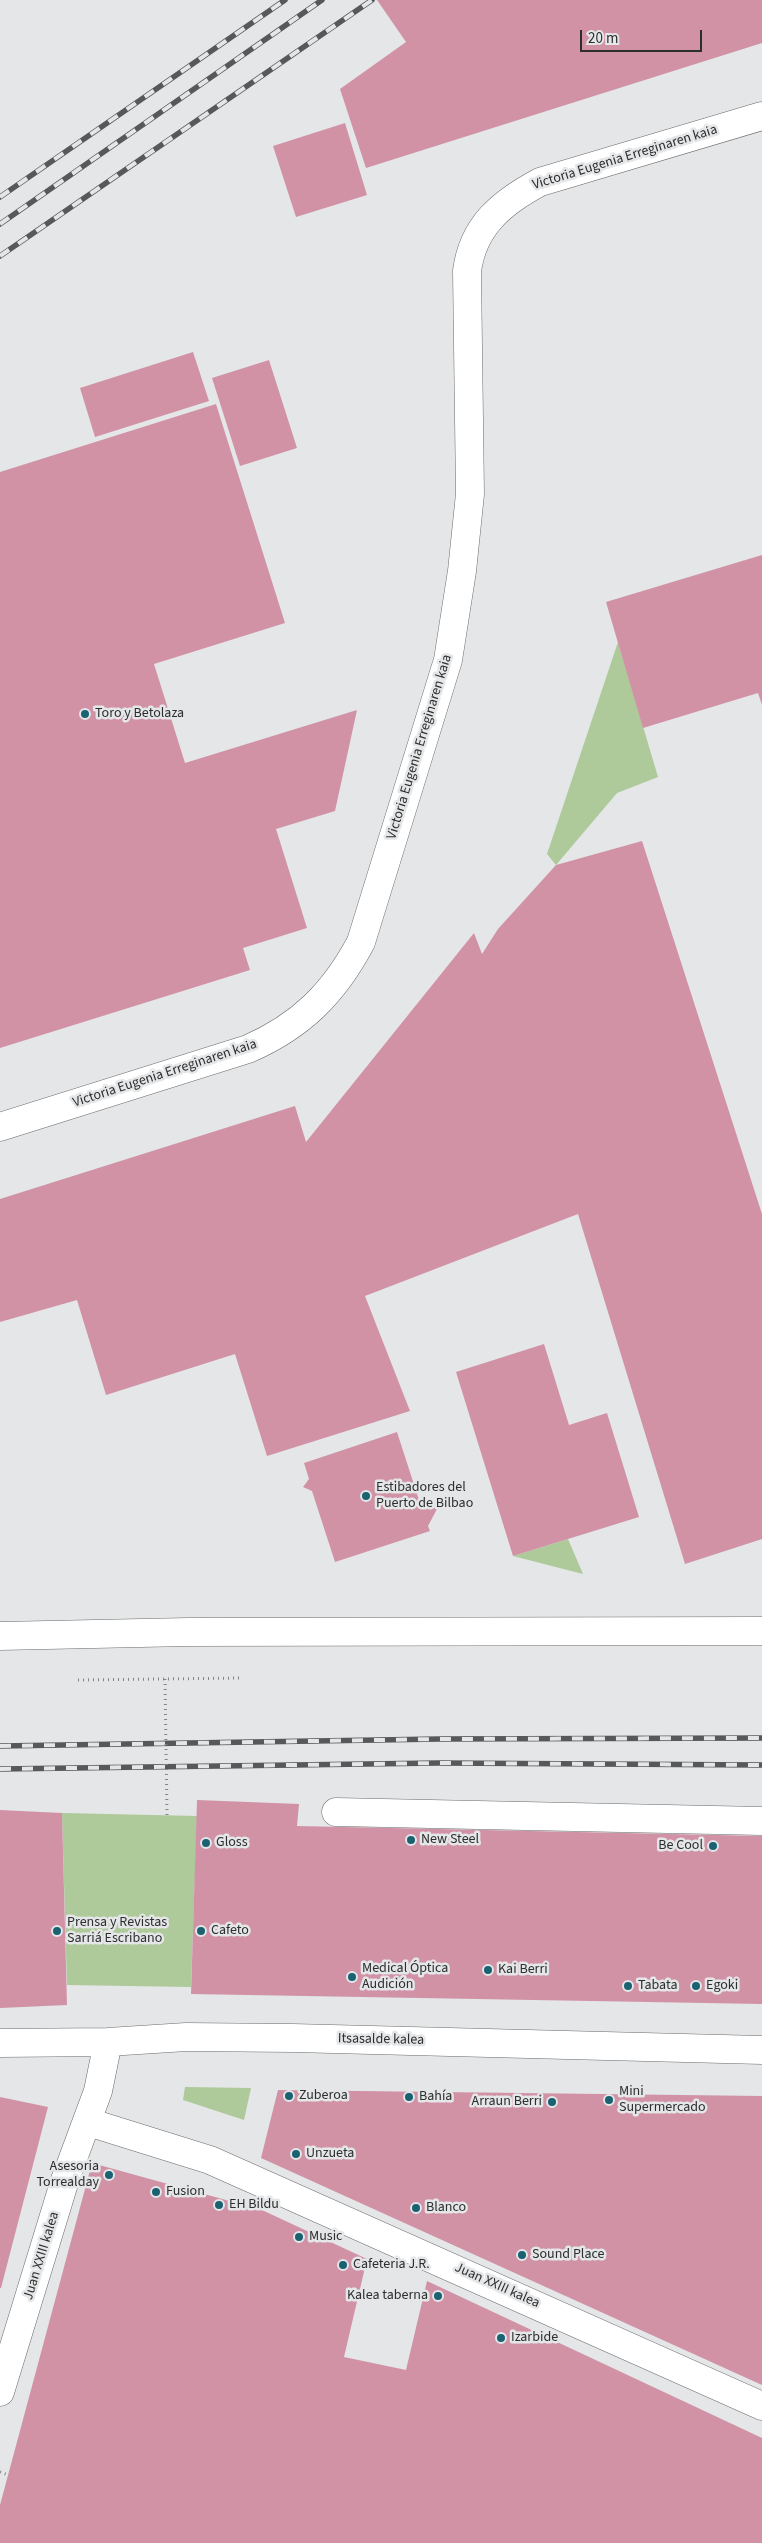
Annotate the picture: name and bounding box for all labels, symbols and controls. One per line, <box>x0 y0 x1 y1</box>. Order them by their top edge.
scale bar <box>582 20 704 52</box>
text: 20 m <box>588 28 618 49</box>
street label: Victoria Eugenia Erreginaren kaia <box>531 122 719 194</box>
street label: Victoria Eugenia Erreginaren kaia <box>384 653 456 841</box>
place label: Toro y Betolaza <box>95 706 184 722</box>
marker: Toro y Betolaza <box>79 708 91 720</box>
street label: Victoria Eugenia Erreginaren kaia <box>71 1036 259 1112</box>
place label: Estibadores del Puerto de Bilbao <box>376 1480 473 1512</box>
marker: Estibadores del Puerto de Bilbao <box>360 1490 372 1502</box>
place label: New Steel <box>421 1832 479 1848</box>
marker: New Steel <box>405 1834 417 1846</box>
place label: Gloss <box>216 1835 247 1851</box>
marker: Gloss <box>200 1837 212 1849</box>
place label: Be Cool <box>658 1838 703 1854</box>
marker: Be Cool <box>707 1840 719 1852</box>
place label: Prensa y Revistas Sarriá Escribano <box>67 1915 167 1948</box>
place label: Cafeto <box>211 1923 249 1939</box>
marker: Prensa y Revistas Sarriá Escribano <box>51 1925 63 1937</box>
marker: Cafeto <box>195 1925 207 1937</box>
place label: Medical Óptica Audición <box>362 1961 448 1994</box>
place label: Kai Berri <box>498 1962 548 1978</box>
marker: Kai Berri <box>482 1964 494 1976</box>
marker: Medical Óptica Audición <box>346 1971 358 1983</box>
place label: Tabata <box>638 1978 677 1994</box>
place label: Egoki <box>706 1978 738 1994</box>
marker: Tabata <box>622 1980 634 1992</box>
marker: Egoki <box>690 1980 702 1992</box>
street label: Itsasalde kalea <box>338 2031 424 2049</box>
place label: Mini Supermercado <box>619 2084 706 2116</box>
place label: Zuberoa <box>299 2088 348 2104</box>
place label: Bahía <box>419 2089 452 2105</box>
marker: Zuberoa <box>283 2090 295 2102</box>
marker: Bahía <box>403 2091 415 2103</box>
place label: Arraun Berri <box>472 2094 542 2110</box>
marker: Mini Supermercado <box>603 2094 615 2106</box>
marker: Arraun Berri <box>546 2096 558 2108</box>
place label: Unzueta <box>306 2146 354 2162</box>
marker: Unzueta <box>290 2148 302 2160</box>
place label: Asesoria Torrealday <box>37 2159 99 2192</box>
marker: Asesoria Torrealday <box>103 2169 115 2181</box>
place label: Fusion <box>166 2184 205 2200</box>
marker: Fusion <box>150 2186 162 2198</box>
place label: EH Bildu <box>229 2197 279 2213</box>
marker: EH Bildu <box>213 2199 225 2211</box>
place label: Blanco <box>426 2200 466 2216</box>
marker: Blanco <box>410 2202 422 2214</box>
street label: Juan XXIII kalea <box>21 2210 63 2302</box>
place label: Music <box>309 2229 342 2245</box>
marker: Music <box>293 2231 305 2243</box>
place label: Sound Place <box>532 2247 604 2263</box>
marker: Sound Place <box>516 2249 528 2261</box>
place label: Cafeteria J.R. <box>353 2257 430 2273</box>
marker: Cafeteria J.R. <box>337 2259 349 2271</box>
street label: Juan XXIII kalea <box>452 2260 542 2312</box>
place label: Kalea taberna <box>347 2288 428 2304</box>
marker: Kalea taberna <box>432 2290 444 2302</box>
place label: Izarbide <box>511 2330 558 2346</box>
marker: Izarbide <box>495 2332 507 2344</box>

